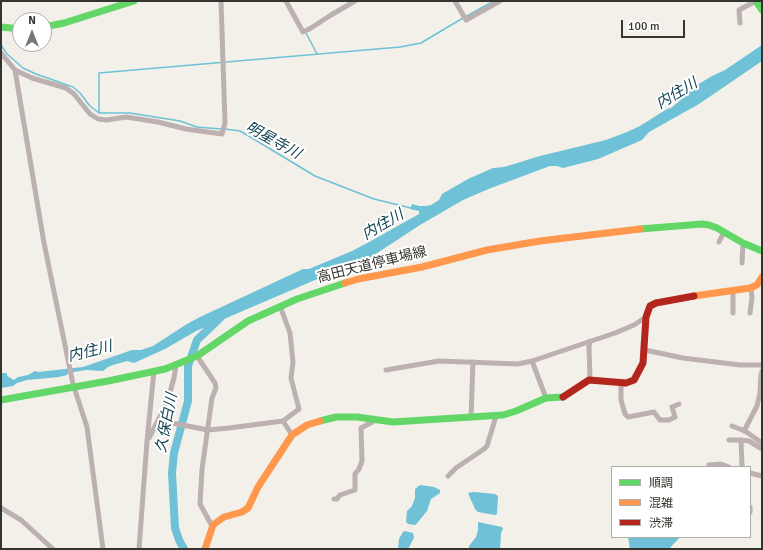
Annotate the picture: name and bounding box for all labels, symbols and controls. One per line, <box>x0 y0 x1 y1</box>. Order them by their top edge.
north arrow <box>12 12 52 52</box>
scale bar <box>623 12 687 38</box>
text: N <box>28 14 36 27</box>
text: 100 m <box>628 19 660 34</box>
water label: 内住川 <box>653 75 701 113</box>
water label: 明星寺川 <box>242 119 304 163</box>
water label: 内住川 <box>359 206 407 244</box>
street label: 高田天道停車場線 <box>316 243 428 287</box>
water label: 内住川 <box>66 338 114 366</box>
water label: 久保白川 <box>152 392 182 454</box>
legend <box>611 466 751 538</box>
text: 順調 <box>649 476 673 491</box>
text: 混雑 <box>649 496 673 511</box>
text: 渋滞 <box>649 516 673 531</box>

